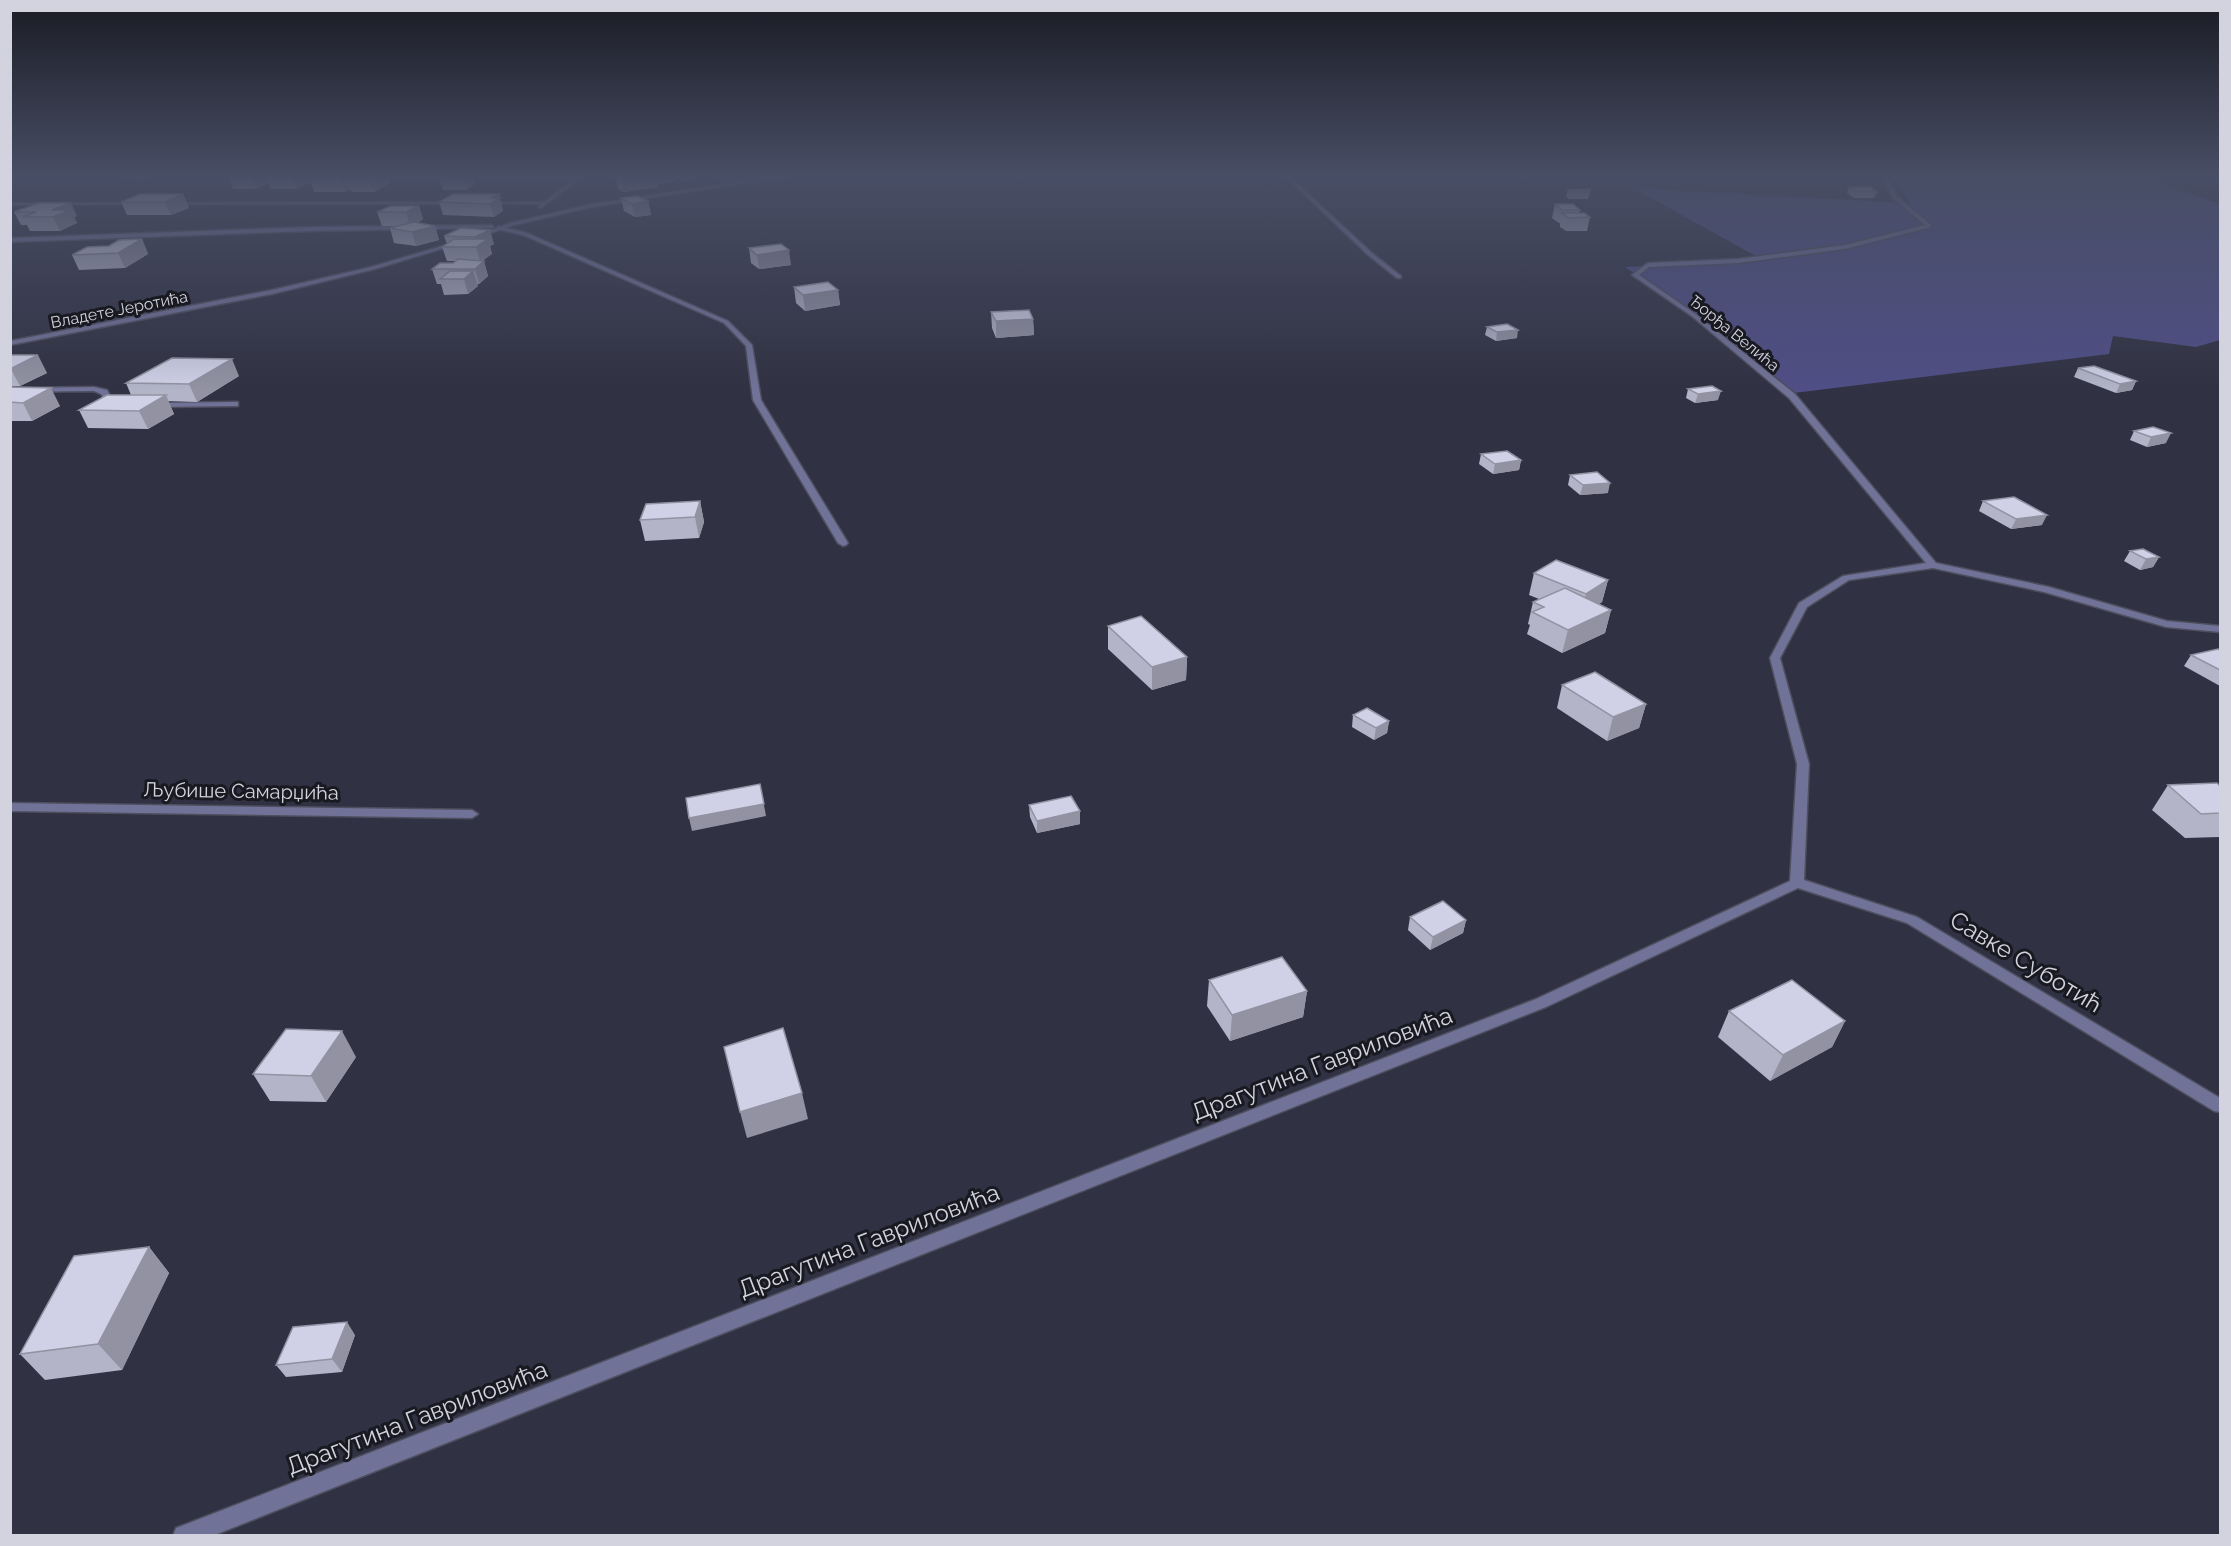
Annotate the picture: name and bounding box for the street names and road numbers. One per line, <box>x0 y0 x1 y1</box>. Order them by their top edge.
street label: Владете Јеротића <box>49 287 189 332</box>
street label: Ђорђа Велића <box>1686 291 1783 375</box>
street label: Љубише Самарџића <box>143 777 339 805</box>
street label: Савке Суботић <box>1945 905 2108 1018</box>
street label: Драгутина Гавриловића <box>1187 1000 1456 1127</box>
street label: Драгутина Гавриловића <box>734 1177 1003 1304</box>
street label: Драгутина Гавриловића <box>282 1354 551 1481</box>

